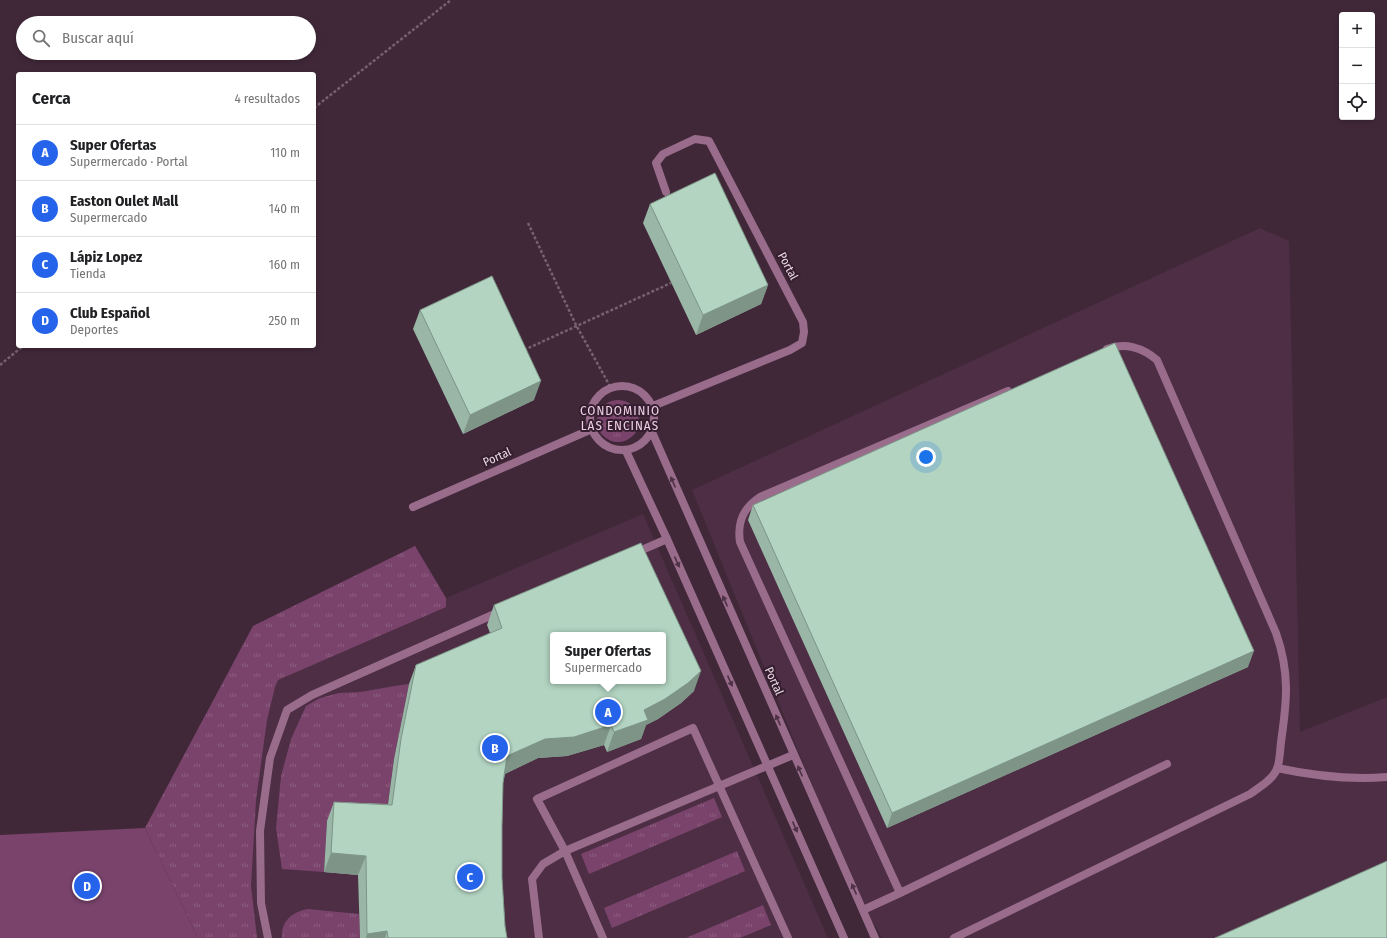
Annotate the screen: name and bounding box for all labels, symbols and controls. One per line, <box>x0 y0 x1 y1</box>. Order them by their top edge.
map controls <box>1339 12 1375 120</box>
button: + <box>1339 12 1375 48</box>
search box <box>16 16 316 60</box>
icon: search <box>30 27 52 49</box>
text: Buscar aquí <box>62 29 134 47</box>
button: − <box>1339 48 1375 84</box>
button: locate <box>1339 84 1375 120</box>
text: Cerca <box>32 88 71 109</box>
text: 4 resultados <box>234 91 300 106</box>
text: Super Ofertas <box>70 136 156 154</box>
text: A <box>41 145 49 160</box>
text: 110 m <box>270 145 300 160</box>
text: Supermercado · Portal <box>70 154 188 169</box>
text: Easton Oulet Mall <box>70 192 178 210</box>
text: B <box>41 201 49 216</box>
text: 140 m <box>269 201 300 216</box>
text: Supermercado <box>70 210 147 225</box>
text: Lápiz Lopez <box>70 248 142 266</box>
street label: Portal <box>775 250 801 282</box>
text: C <box>42 257 48 272</box>
text: 160 m <box>269 257 300 272</box>
text: Tienda <box>70 266 106 281</box>
text: Club Español <box>70 304 150 322</box>
text: D <box>41 313 49 328</box>
text: 250 m <box>268 313 300 328</box>
text: Deportes <box>70 322 118 337</box>
district label: CONDOMINIO LAS ENCINAS <box>580 403 660 433</box>
street label: Portal <box>481 445 513 469</box>
your location <box>916 447 936 467</box>
one-way arrow <box>670 476 676 487</box>
one-way arrow <box>674 557 680 568</box>
one-way arrow <box>722 594 728 606</box>
popup <box>550 632 666 684</box>
text: Super Ofertas <box>565 642 651 660</box>
text: Supermercado <box>565 660 642 675</box>
street label: Portal <box>762 665 786 697</box>
one-way arrow <box>727 676 733 687</box>
pin: A <box>595 697 621 727</box>
one-way arrow <box>775 714 781 725</box>
pin: B <box>482 733 508 763</box>
one-way arrow <box>797 764 803 776</box>
one-way arrow <box>791 821 798 833</box>
pin: C <box>457 862 483 892</box>
pin: D <box>74 871 100 901</box>
one-way arrow <box>850 883 856 895</box>

